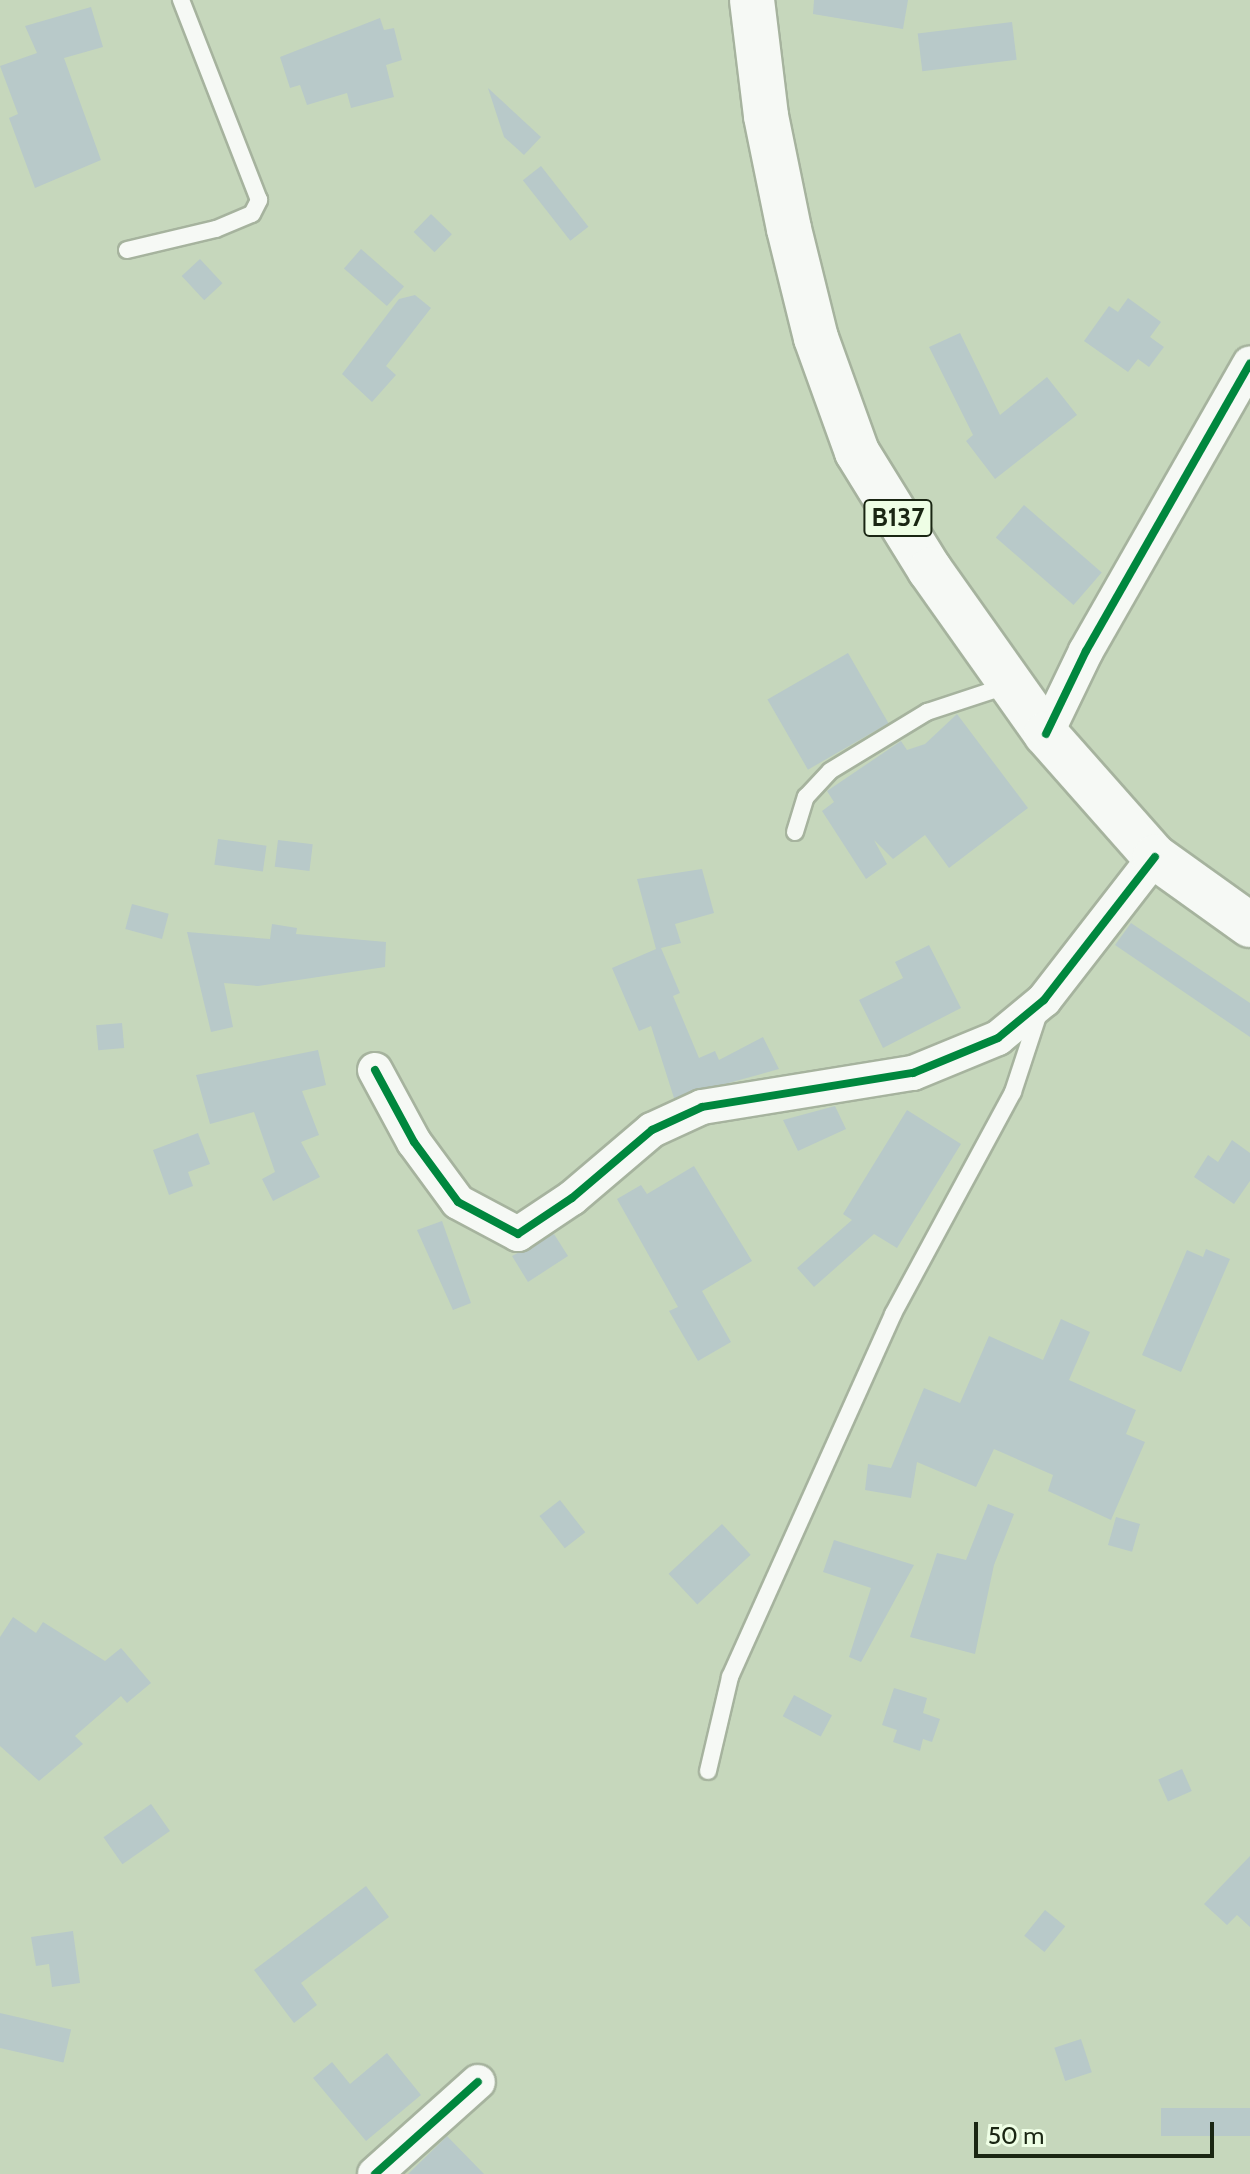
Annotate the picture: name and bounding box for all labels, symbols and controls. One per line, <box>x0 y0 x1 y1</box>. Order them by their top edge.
road number: B137 <box>862 496 934 540</box>
scale bar <box>978 2106 1218 2156</box>
text: 50 m <box>988 2121 1044 2150</box>

